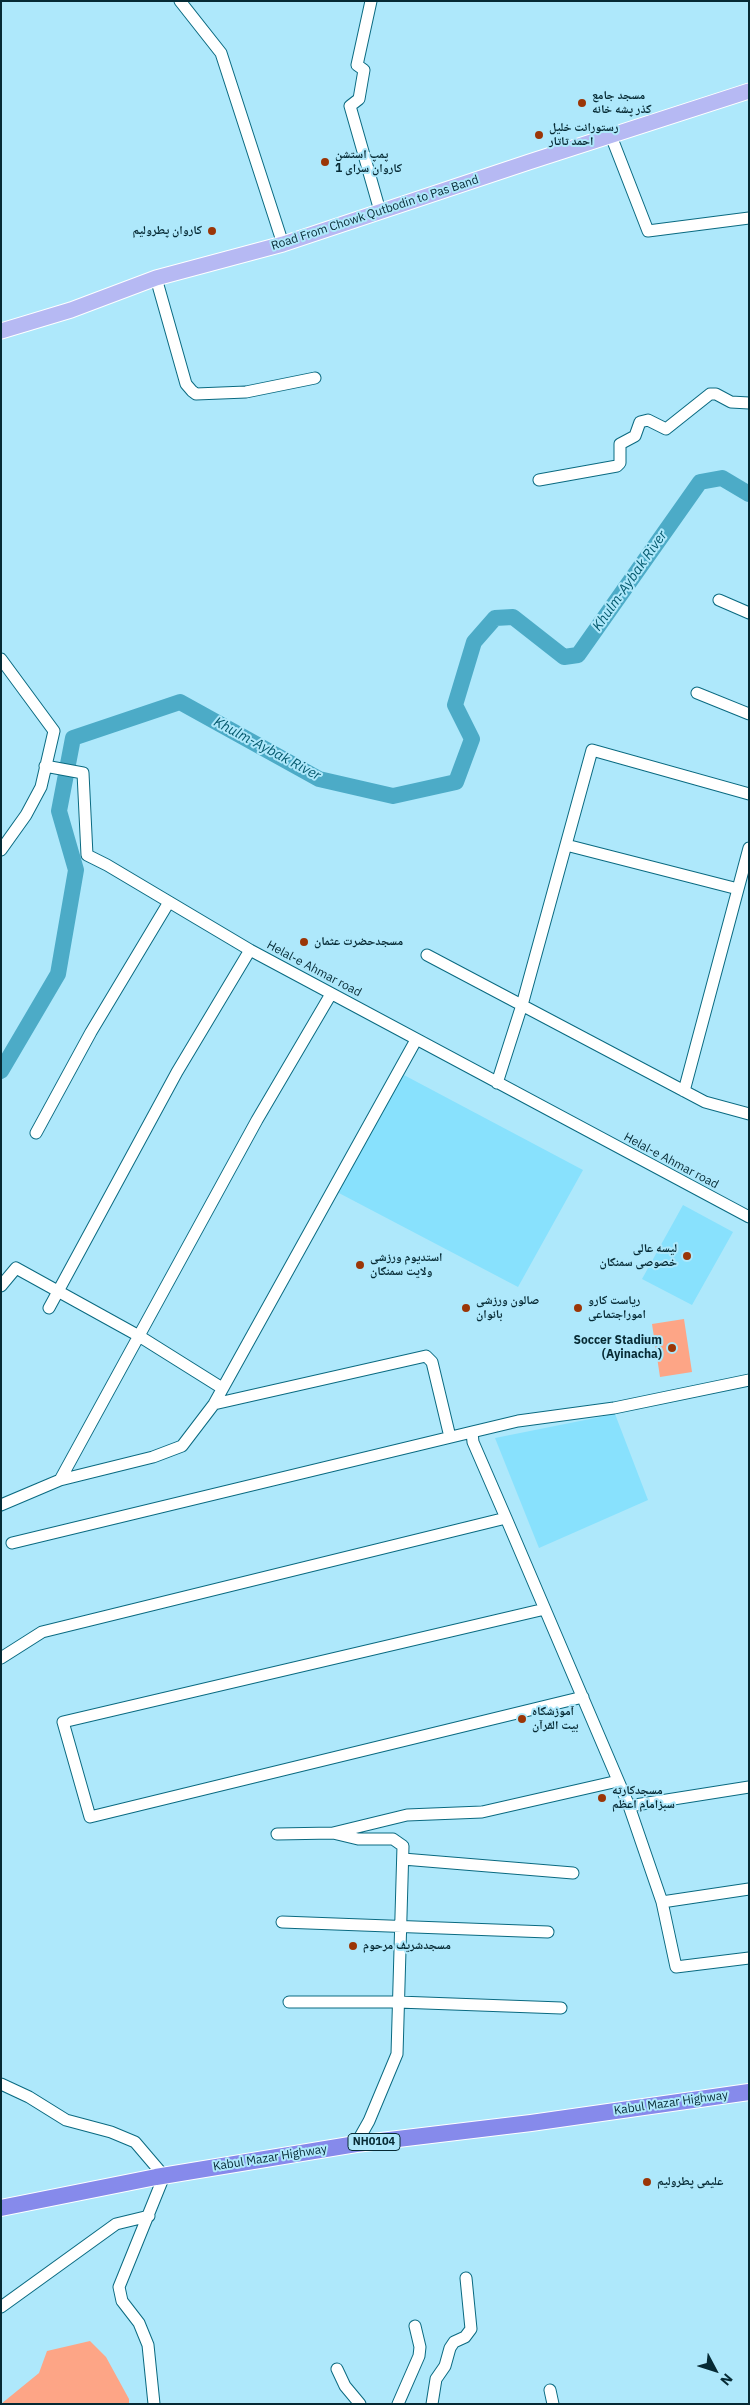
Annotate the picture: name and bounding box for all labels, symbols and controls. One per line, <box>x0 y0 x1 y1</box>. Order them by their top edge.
place label: مسجد جامع گذر پشه خانه <box>592 89 652 117</box>
marker: مسجد جامع گذر پشه خانه <box>576 97 588 109</box>
place label: رستورانت خلیل احمد تاتار <box>549 121 618 149</box>
marker: رستورانت خلیل احمد تاتار <box>533 129 545 141</box>
place label: پمپ استشن کاروان سرای 1 <box>335 148 402 176</box>
marker: پمپ استشن کاروان سرای 1 <box>319 156 331 168</box>
street label: Road From Chowk Qutbodin to Pas Band <box>269 173 481 253</box>
place label: کاروان پطرولیم <box>132 224 202 238</box>
marker: کاروان پطرولیم <box>206 225 218 237</box>
water label: Khulm-Aybak River <box>589 528 671 634</box>
water label: Khulm-Aybak River <box>211 714 323 784</box>
place label: مسجدحضرت عثمان <box>314 935 403 949</box>
marker: مسجدحضرت عثمان <box>298 936 310 948</box>
street label: Helal-e Ahmar road <box>264 938 364 1000</box>
street label: Helal-e Ahmar road <box>621 1130 721 1192</box>
place label: لیسه عالی خصوصی سمنگان <box>599 1242 677 1270</box>
marker: لیسه عالی خصوصی سمنگان <box>681 1250 693 1262</box>
place label: استدیوم ورزشی ولایت سمنگان <box>370 1251 442 1279</box>
marker: استدیوم ورزشی ولایت سمنگان <box>354 1259 366 1271</box>
place label: صالون ورزشی بانوان <box>476 1294 539 1322</box>
place label: ریاست کارو اموراجتماعی <box>588 1294 646 1322</box>
marker: صالون ورزشی بانوان <box>460 1302 472 1314</box>
marker: ریاست کارو اموراجتماعی <box>572 1302 584 1314</box>
place label: Soccer Stadium (Ayinacha) <box>574 1334 662 1362</box>
marker: Soccer Stadium (Ayinacha) <box>666 1342 678 1354</box>
place label: آموزشگاه بیت القرآن <box>532 1705 579 1733</box>
marker: آموزشگاه بیت القرآن <box>516 1713 528 1725</box>
place label: مسجدکارته سبزامام اعظم <box>612 1784 675 1812</box>
marker: مسجدکارته سبزامام اعظم <box>596 1792 608 1804</box>
place label: مسجدشریف مرحوم <box>363 1939 451 1953</box>
marker: مسجدشریف مرحوم <box>347 1940 359 1952</box>
street label: Kabul Mazar Highway <box>613 2088 729 2118</box>
road number: NH0104 <box>348 2134 400 2150</box>
street label: Kabul Mazar Highway <box>212 2142 328 2174</box>
place label: علیمی پطرولیم <box>657 2175 723 2189</box>
marker: علیمی پطرولیم <box>641 2176 653 2188</box>
north arrow <box>690 2345 740 2395</box>
text: N <box>716 2370 737 2389</box>

